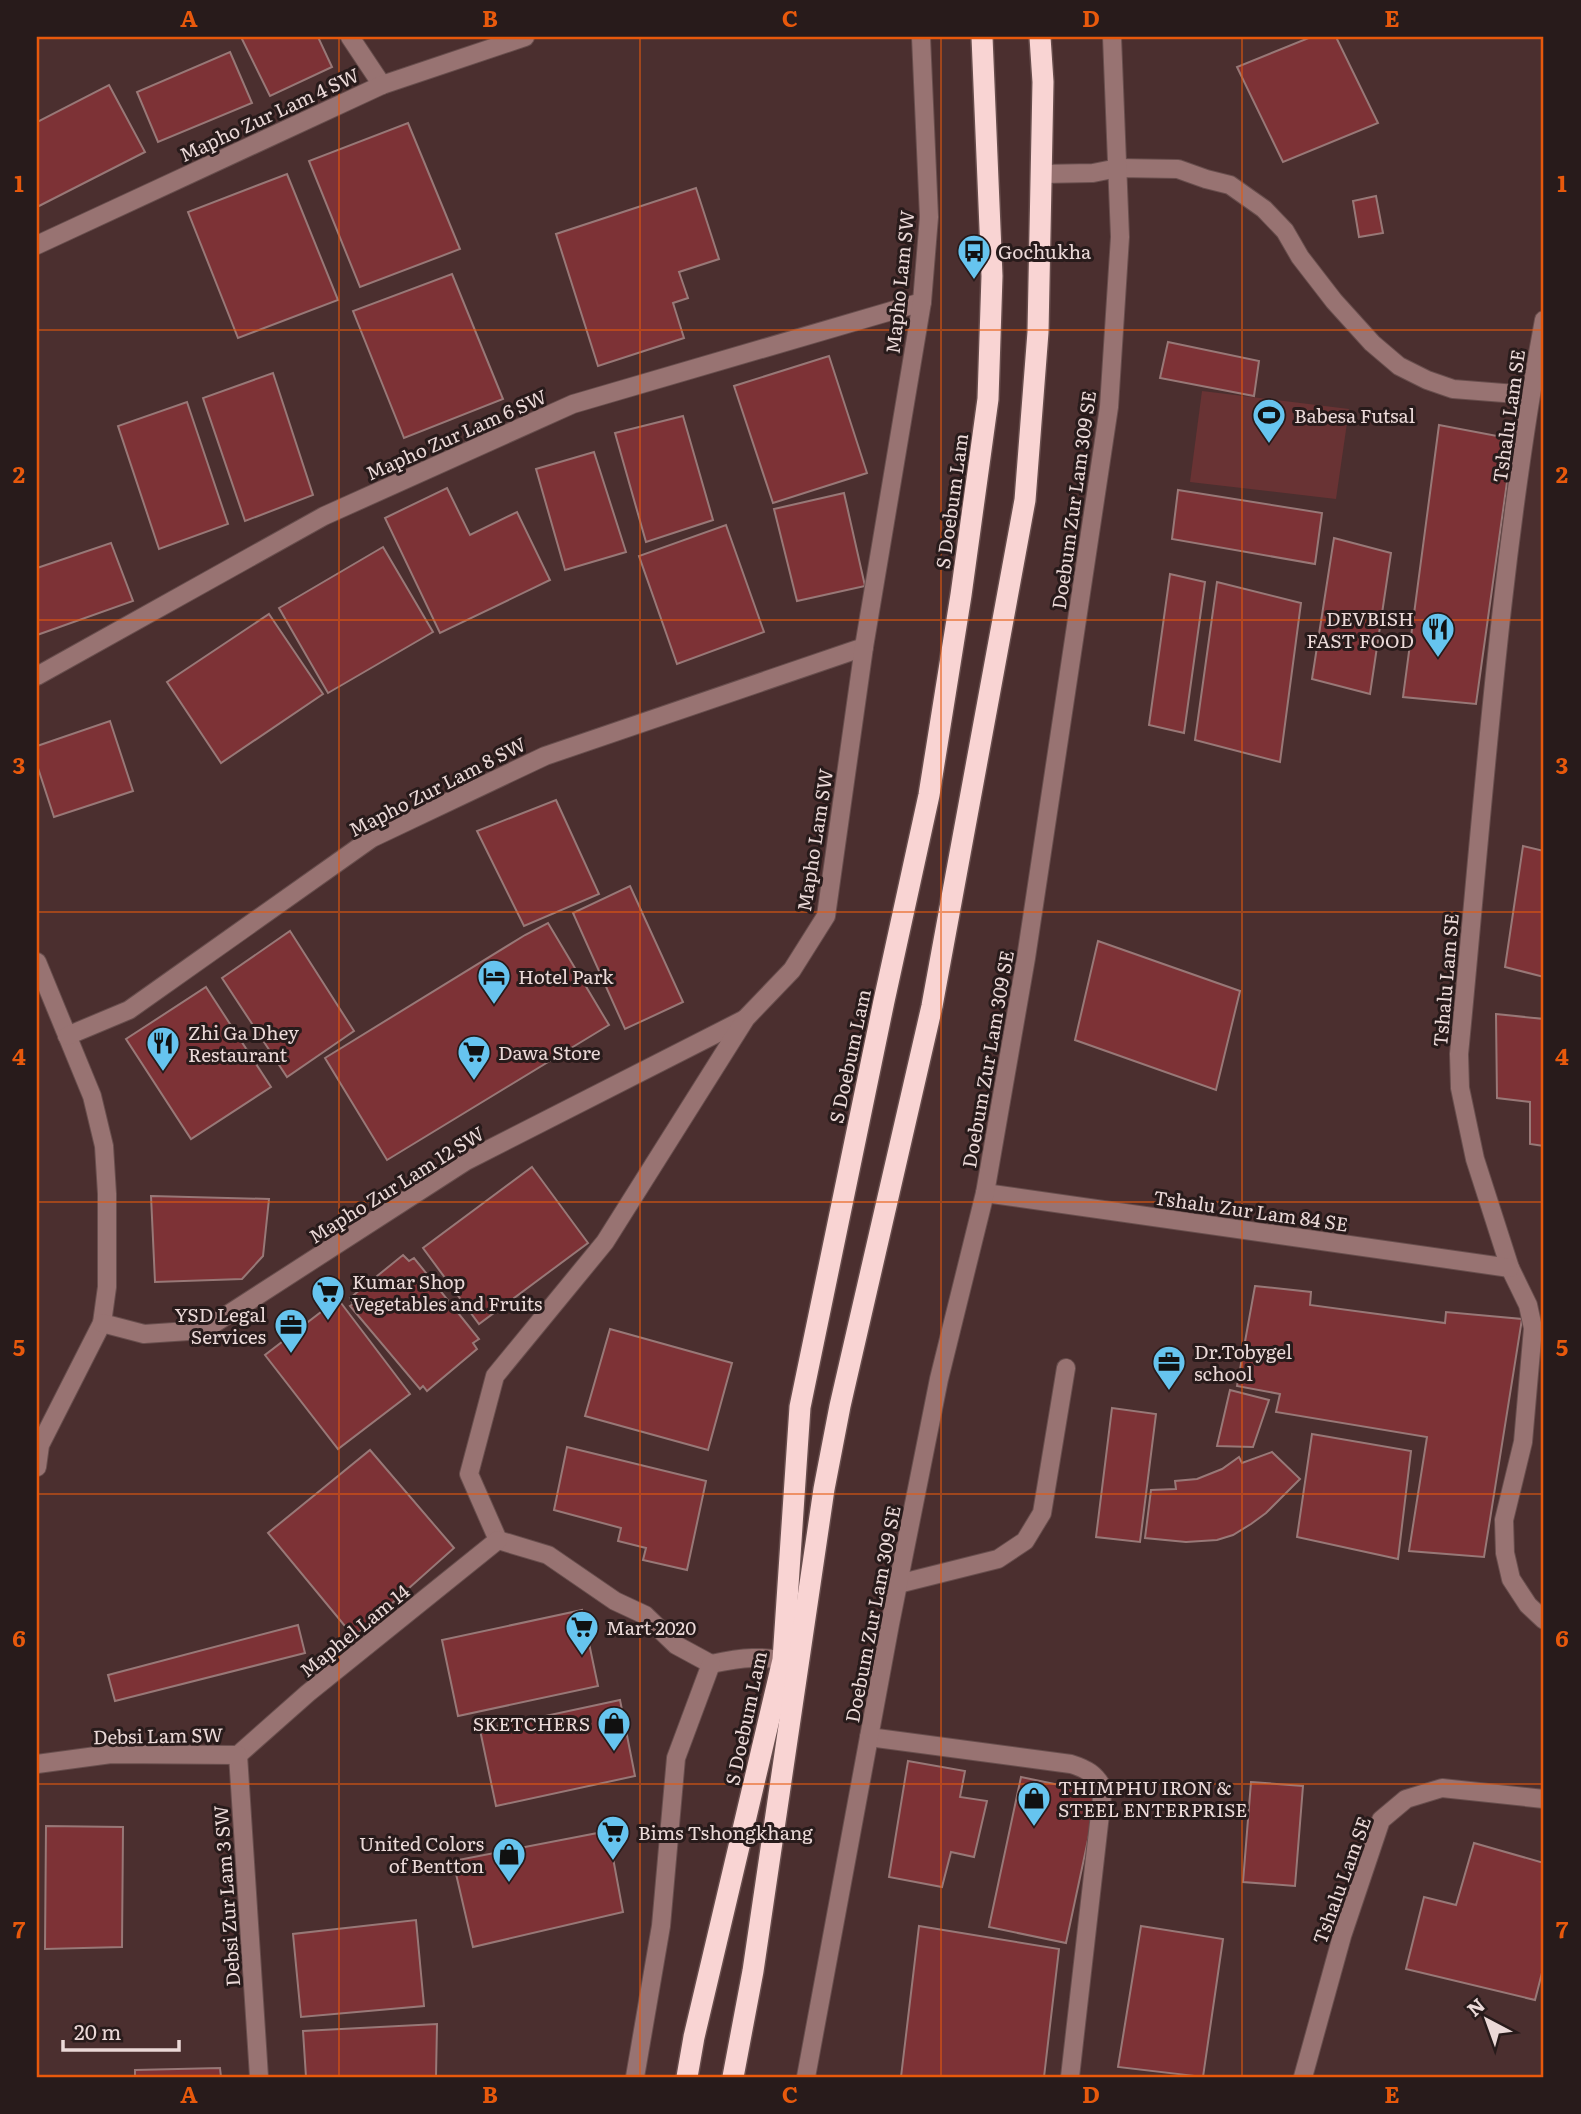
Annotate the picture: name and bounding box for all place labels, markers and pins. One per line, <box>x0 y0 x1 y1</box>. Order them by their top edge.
bus stop icon: Gochukha <box>955 232 993 281</box>
place label: Gochukha <box>998 237 1092 265</box>
sports icon: Babesa Futsal <box>1250 396 1288 445</box>
place label: Babesa Futsal <box>1294 401 1415 429</box>
place label: DEVBISH FAST FOOD <box>1306 604 1414 654</box>
restaurant icon: DEVBISH FAST FOOD <box>1419 610 1457 659</box>
hotel icon: Hotel Park <box>475 957 513 1006</box>
place label: Hotel Park <box>518 962 614 990</box>
place label: Zhi Ga Dhey Restaurant <box>188 1018 299 1068</box>
restaurant icon: Zhi Ga Dhey Restaurant <box>144 1024 182 1073</box>
supermarket icon: Dawa Store <box>455 1033 493 1082</box>
place label: Dawa Store <box>498 1038 601 1066</box>
place label: Kumar Shop Vegetables and Fruits <box>352 1267 543 1317</box>
supermarket icon: Kumar Shop Vegetables and Fruits <box>309 1273 347 1322</box>
place label: YSD Legal Services <box>174 1300 266 1350</box>
office icon: YSD Legal Services <box>272 1306 310 1355</box>
place label: Dr.Tobygel school <box>1194 1337 1292 1387</box>
office icon: Dr.Tobygel school <box>1150 1343 1188 1392</box>
supermarket icon: Mart 2020 <box>563 1608 601 1657</box>
place label: Mart 2020 <box>606 1613 696 1641</box>
shop icon: SKETCHERS <box>595 1704 633 1753</box>
place label: SKETCHERS <box>473 1709 590 1737</box>
place label: THIMPHU IRON & STEEL ENTERPRISE <box>1058 1773 1247 1823</box>
shop icon: THIMPHU IRON & STEEL ENTERPRISE <box>1015 1779 1053 1828</box>
supermarket icon: Bims Tshongkhang <box>594 1813 632 1862</box>
place label: Bims Tshongkhang <box>638 1818 813 1846</box>
place label: United Colors of Bentton <box>359 1829 484 1879</box>
shop icon: United Colors of Bentton <box>490 1835 528 1884</box>

